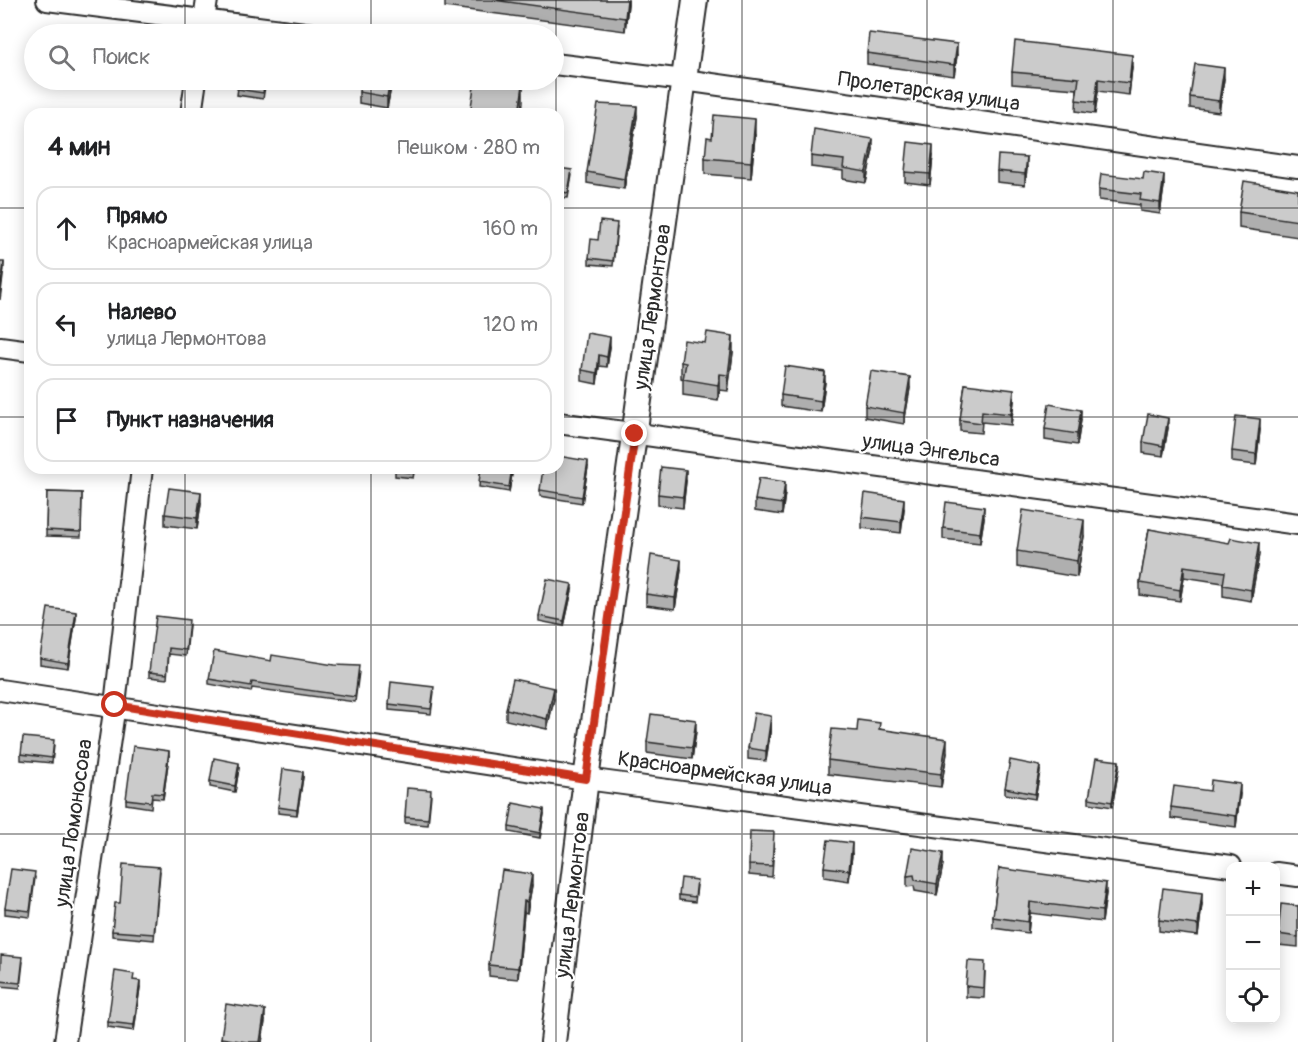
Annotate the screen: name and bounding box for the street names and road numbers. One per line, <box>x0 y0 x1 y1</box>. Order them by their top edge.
street label: Пролетарская улица <box>836 65 1022 118</box>
street label: улица Лермонтова <box>627 222 677 393</box>
street label: улица Энгельса <box>859 427 1001 474</box>
street label: улица Ломоносова <box>48 737 99 910</box>
street label: Красноармейская улица <box>616 745 834 802</box>
street label: улица Лермонтова <box>549 810 596 981</box>

